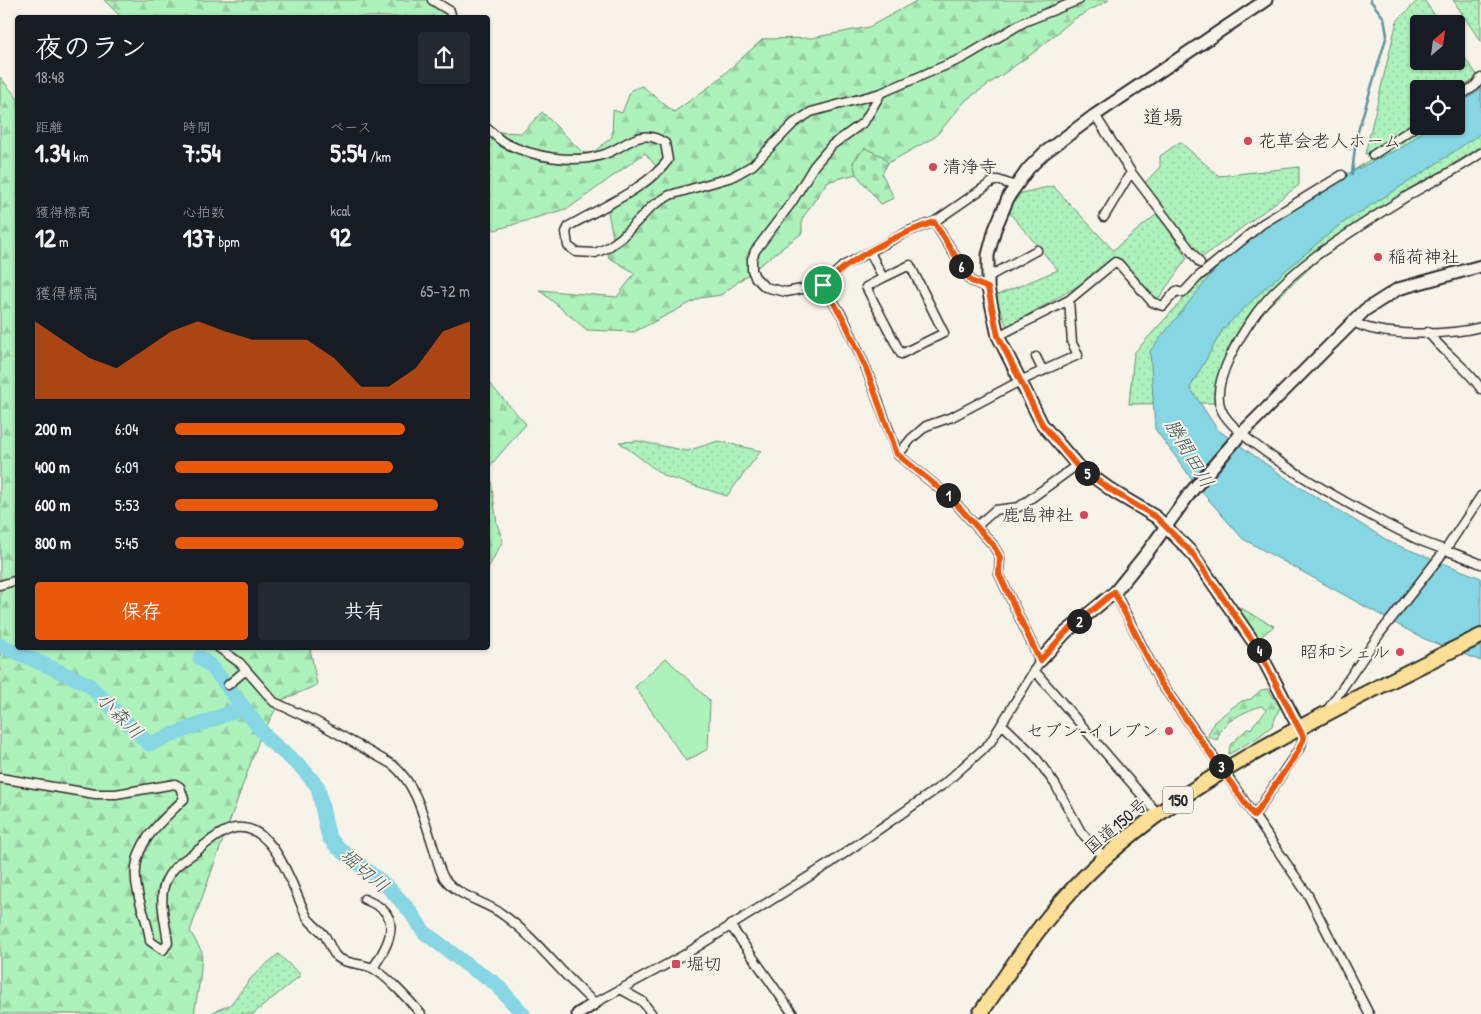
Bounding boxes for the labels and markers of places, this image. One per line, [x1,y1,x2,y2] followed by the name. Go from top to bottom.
[1258,128,1401,153] place label: 花草会老人ホーム
[1242,135,1254,147] marker: 花草会老人ホーム
[943,154,997,179] place label: 清浄寺
[927,161,939,173] marker: 清浄寺
[1388,244,1460,269] place label: 稲荷神社
[1372,251,1384,263] marker: 稲荷神社
[948,254,974,278] pin: 6
[802,264,844,306] pin
[1074,460,1100,486] pin: 5
[936,482,960,508] pin: 1
[1002,502,1074,527] place label: 鹿島神社
[1078,509,1090,521] marker: 鹿島神社
[1066,608,1092,634] pin: 2
[1246,638,1272,662] pin: 4
[1300,639,1390,664] place label: 昭和シェル
[1394,646,1406,658] marker: 昭和シェル
[1026,718,1159,743] place label: セブン-イレブン
[1163,725,1175,737] marker: セブン-イレブン
[1208,754,1234,778] pin: 3
[686,951,722,976] place label: 堀切
[670,958,682,970] marker: 堀切

